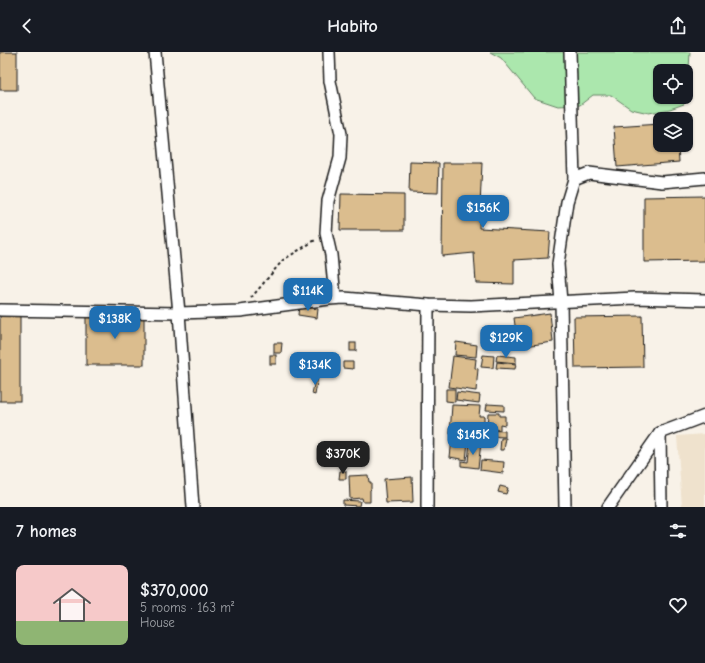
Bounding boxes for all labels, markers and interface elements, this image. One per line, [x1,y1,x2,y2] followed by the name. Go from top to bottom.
[16,15,38,37] icon: back
[667,15,689,37] icon: share
[327,16,378,37] text: Habito
[653,64,693,152] map controls
[653,64,693,104] button: locate
[653,112,693,152] button: layers
[455,195,511,229] pin: $156K
[466,200,500,215] text: $156K
[280,278,336,312] pin: $114K
[292,283,324,298] text: $114K
[87,306,143,340] pin: $138K
[98,311,132,326] text: $138K
[478,325,534,359] pin: $129K
[489,330,523,345] text: $129K
[287,352,343,386] pin: $134K
[299,357,331,372] text: $134K
[445,422,501,456] pin: $145K
[456,427,490,442] text: $145K
[315,441,371,475] pin: $370K
[326,446,360,461] text: $370K
[667,520,689,542] icon: filters
[16,522,77,541] text: 7 homes
[48,581,96,629] icon: home
[140,581,208,600] text: $370,000
[667,594,689,616] icon: heart
[140,600,234,615] text: 5 rooms · 163 m²
[140,615,175,630] text: House

